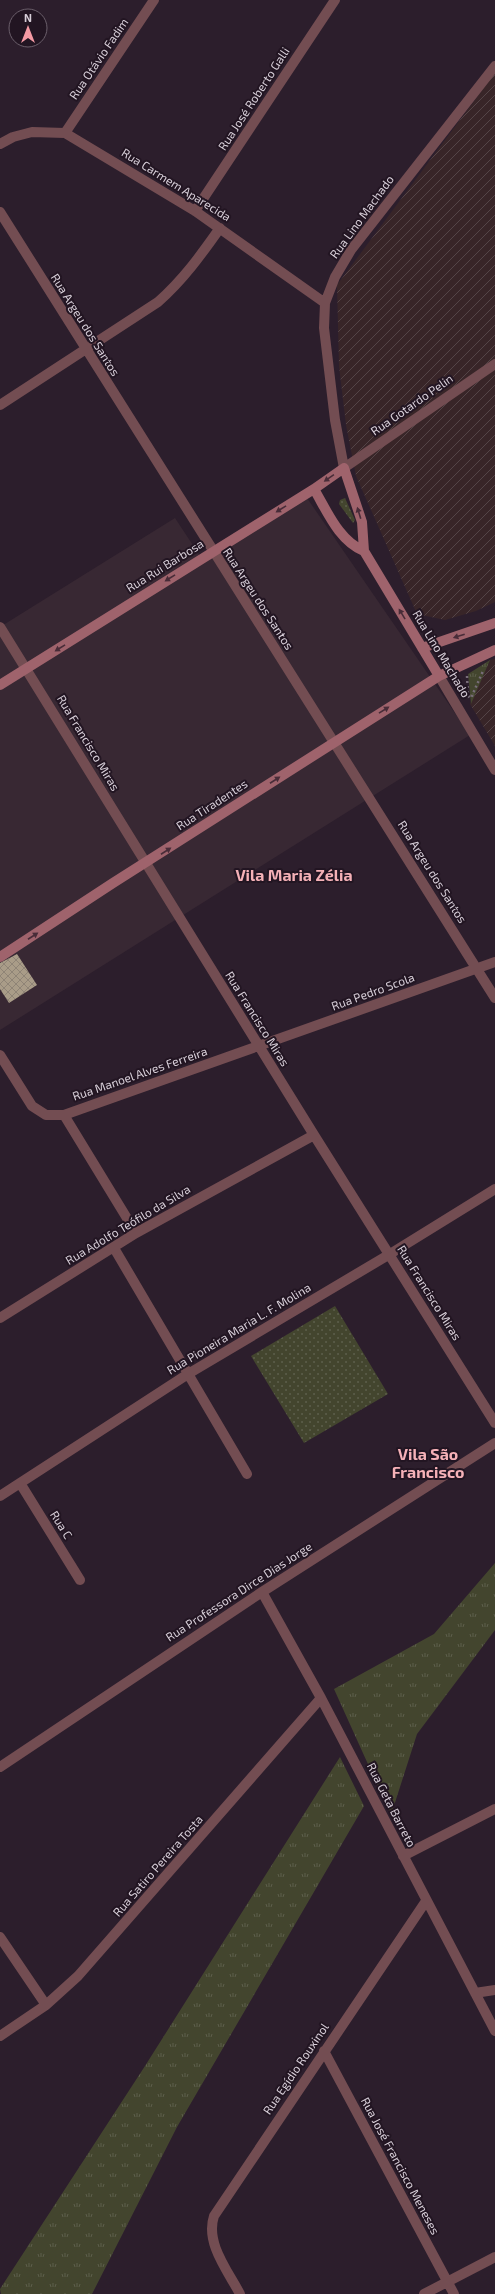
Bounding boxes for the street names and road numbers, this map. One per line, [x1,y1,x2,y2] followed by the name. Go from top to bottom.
[66,15,130,102] street label: Rua Otávio Fadim
[215,44,292,153] street label: Rua José Roberto Galli
[119,145,234,223] street label: Rua Carmem Aparecida
[326,172,396,261] street label: Rua Lino Machado
[49,271,123,378] street label: Rua Argeu dos Santos
[368,371,455,438] street label: Rua Gotardo Pelin
[123,536,206,595] street label: Rua Rui Barbosa
[221,545,297,652] street label: Rua Argeu dos Santos
[410,607,474,700] street label: Rua Lino Machado
[55,692,123,793] street label: Rua Francisco Miras
[173,776,250,832] street label: Rua Tiradentes
[396,818,470,925] street label: Rua Argeu dos Santos
[223,968,293,1069] street label: Rua Francisco Miras
[329,970,416,1013] street label: Rua Pedro Scola
[70,1043,209,1103] street label: Rua Manoel Alves Ferreira
[63,1181,192,1267] street label: Rua Adolfo Teófilo da Silva
[395,1242,465,1343] street label: Rua Francisco Miras
[164,1280,313,1377] street label: Rua Pioneira Maria L. F. Molina
[48,1508,76,1541] street label: Rua C
[163,1539,314,1644] street label: Rua Professora Dirce Dias Jorge
[365,1760,419,1849] street label: Rua Geta Barreto
[109,1812,205,1919] street label: Rua Satiro Pereira Tosta
[259,2020,331,2117] street label: Rua Egídio Rouxinol
[359,2095,443,2236] street label: Rua José Francisco Meneses

